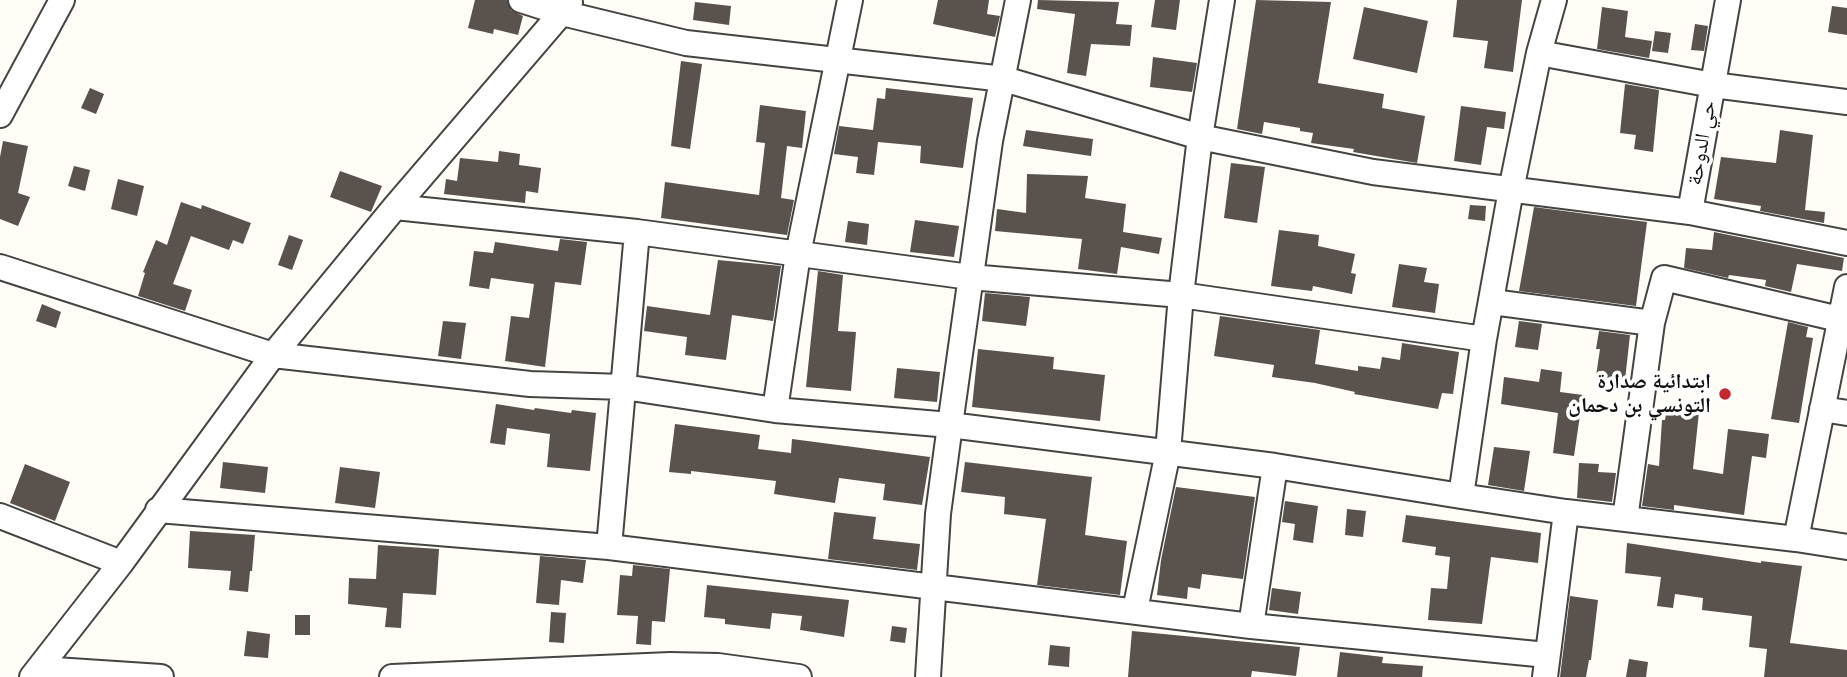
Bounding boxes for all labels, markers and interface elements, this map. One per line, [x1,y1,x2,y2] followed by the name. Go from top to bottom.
[1682,99,1722,187] street label: حي الدوحة
[1568,369,1711,419] place label: ابتدائية صدارة التونسي بن دحمان
[1717,386,1733,402] marker: ابتدائية صدارة التونسي بن دحمان

